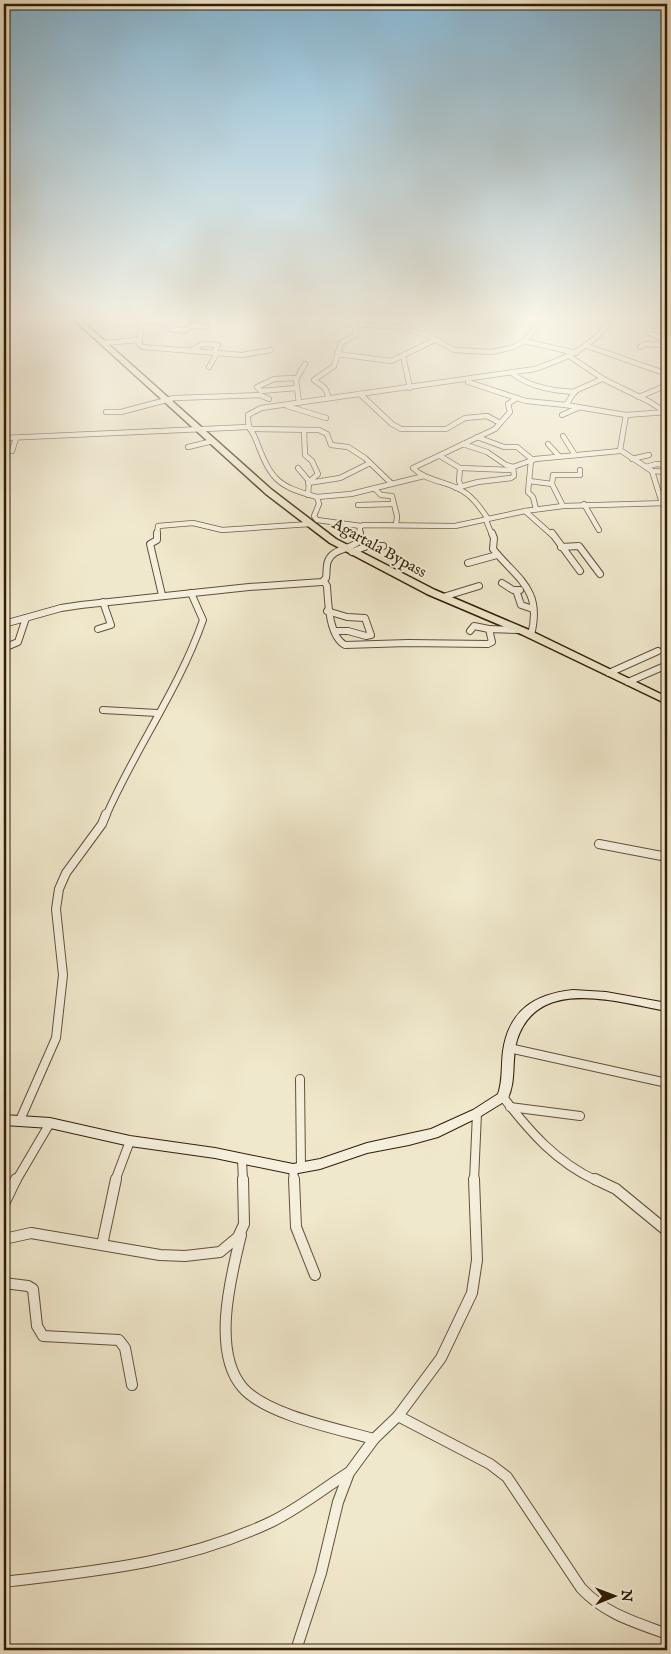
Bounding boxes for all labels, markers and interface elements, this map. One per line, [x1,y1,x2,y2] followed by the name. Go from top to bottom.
[327,514,430,583] street label: Agartala Bypass
[588,1572,638,1622] north arrow
[617,1589,635,1602] text: N

